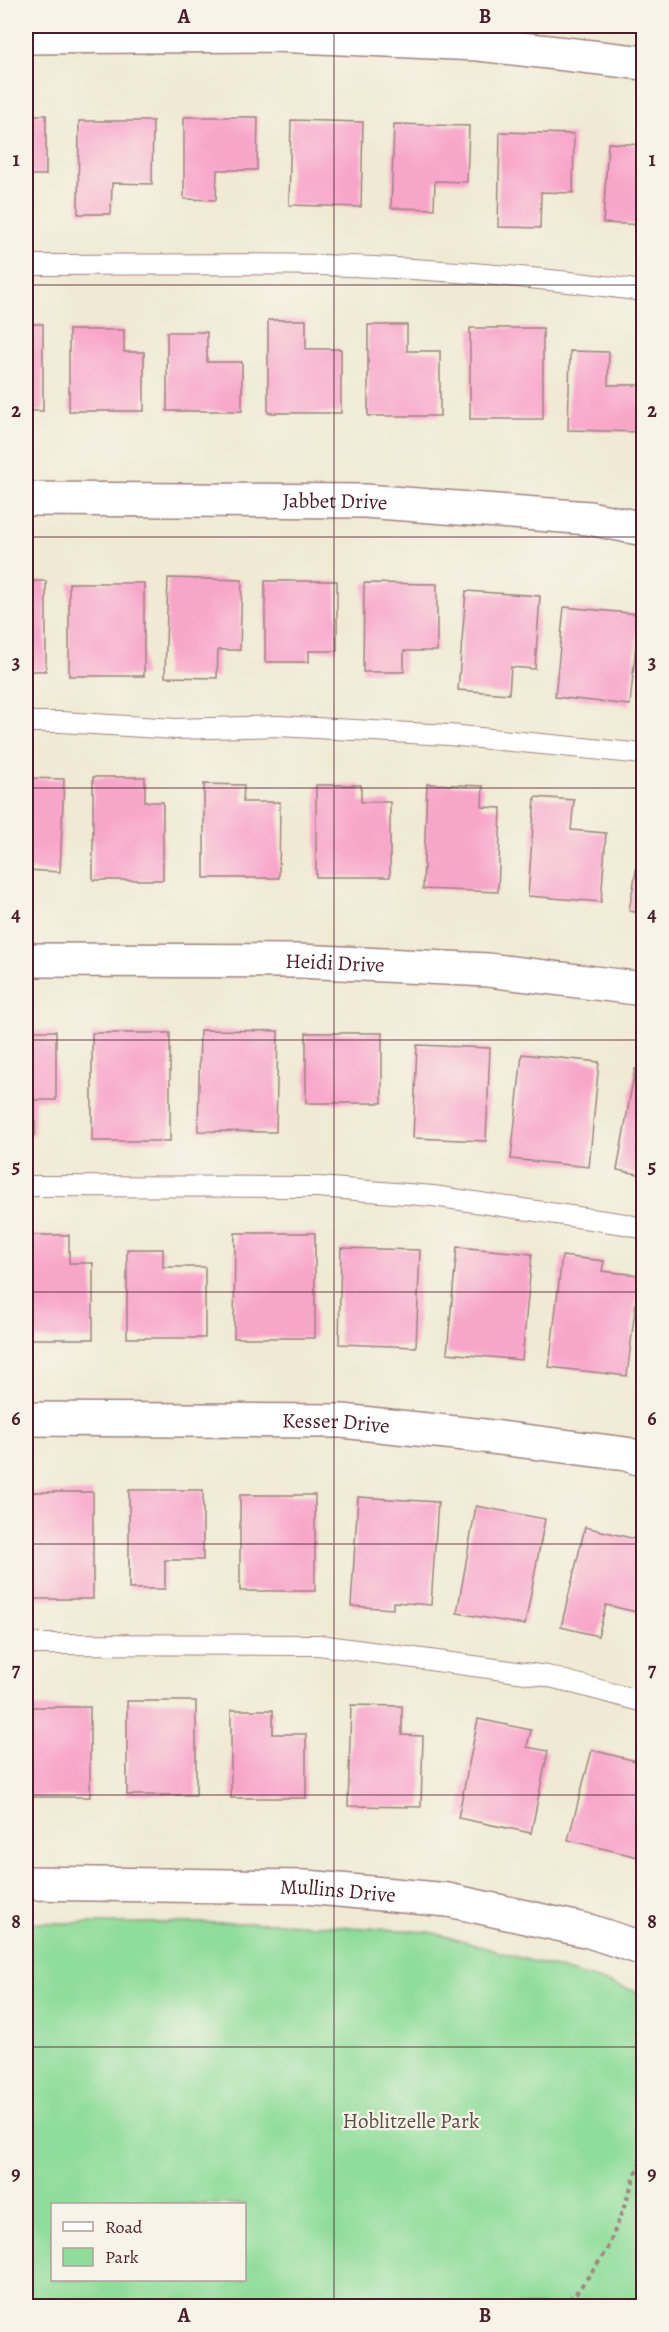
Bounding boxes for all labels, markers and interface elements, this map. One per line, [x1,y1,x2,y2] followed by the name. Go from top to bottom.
[177,3,191,30] text: A
[479,3,491,30] text: B
[12,146,20,173] text: 1
[648,146,656,173] text: 1
[11,397,21,424] text: 2
[647,397,657,424] text: 2
[282,487,389,517] street label: Jabbet Drive
[12,649,20,676] text: 3
[648,649,656,676] text: 3
[11,901,21,928] text: 4
[647,901,657,928] text: 4
[285,947,385,979] street label: Heidi Drive
[12,1153,20,1180] text: 5
[648,1153,656,1180] text: 5
[11,1405,21,1432] text: 6
[647,1405,657,1432] text: 6
[282,1407,391,1440] street label: Kesser Drive
[12,1656,21,1683] text: 7
[648,1656,657,1683] text: 7
[280,1873,397,1909] street label: Mullins Drive
[11,1908,21,1935] text: 8
[647,1908,657,1935] text: 8
[343,2107,480,2135] park label: Hoblitzelle Park
[11,2160,21,2187] text: 9
[647,2160,657,2187] text: 9
[51,2203,246,2281] legend
[105,2215,143,2239] text: Road
[105,2245,139,2269] text: Park
[177,2302,191,2329] text: A
[479,2302,491,2329] text: B

